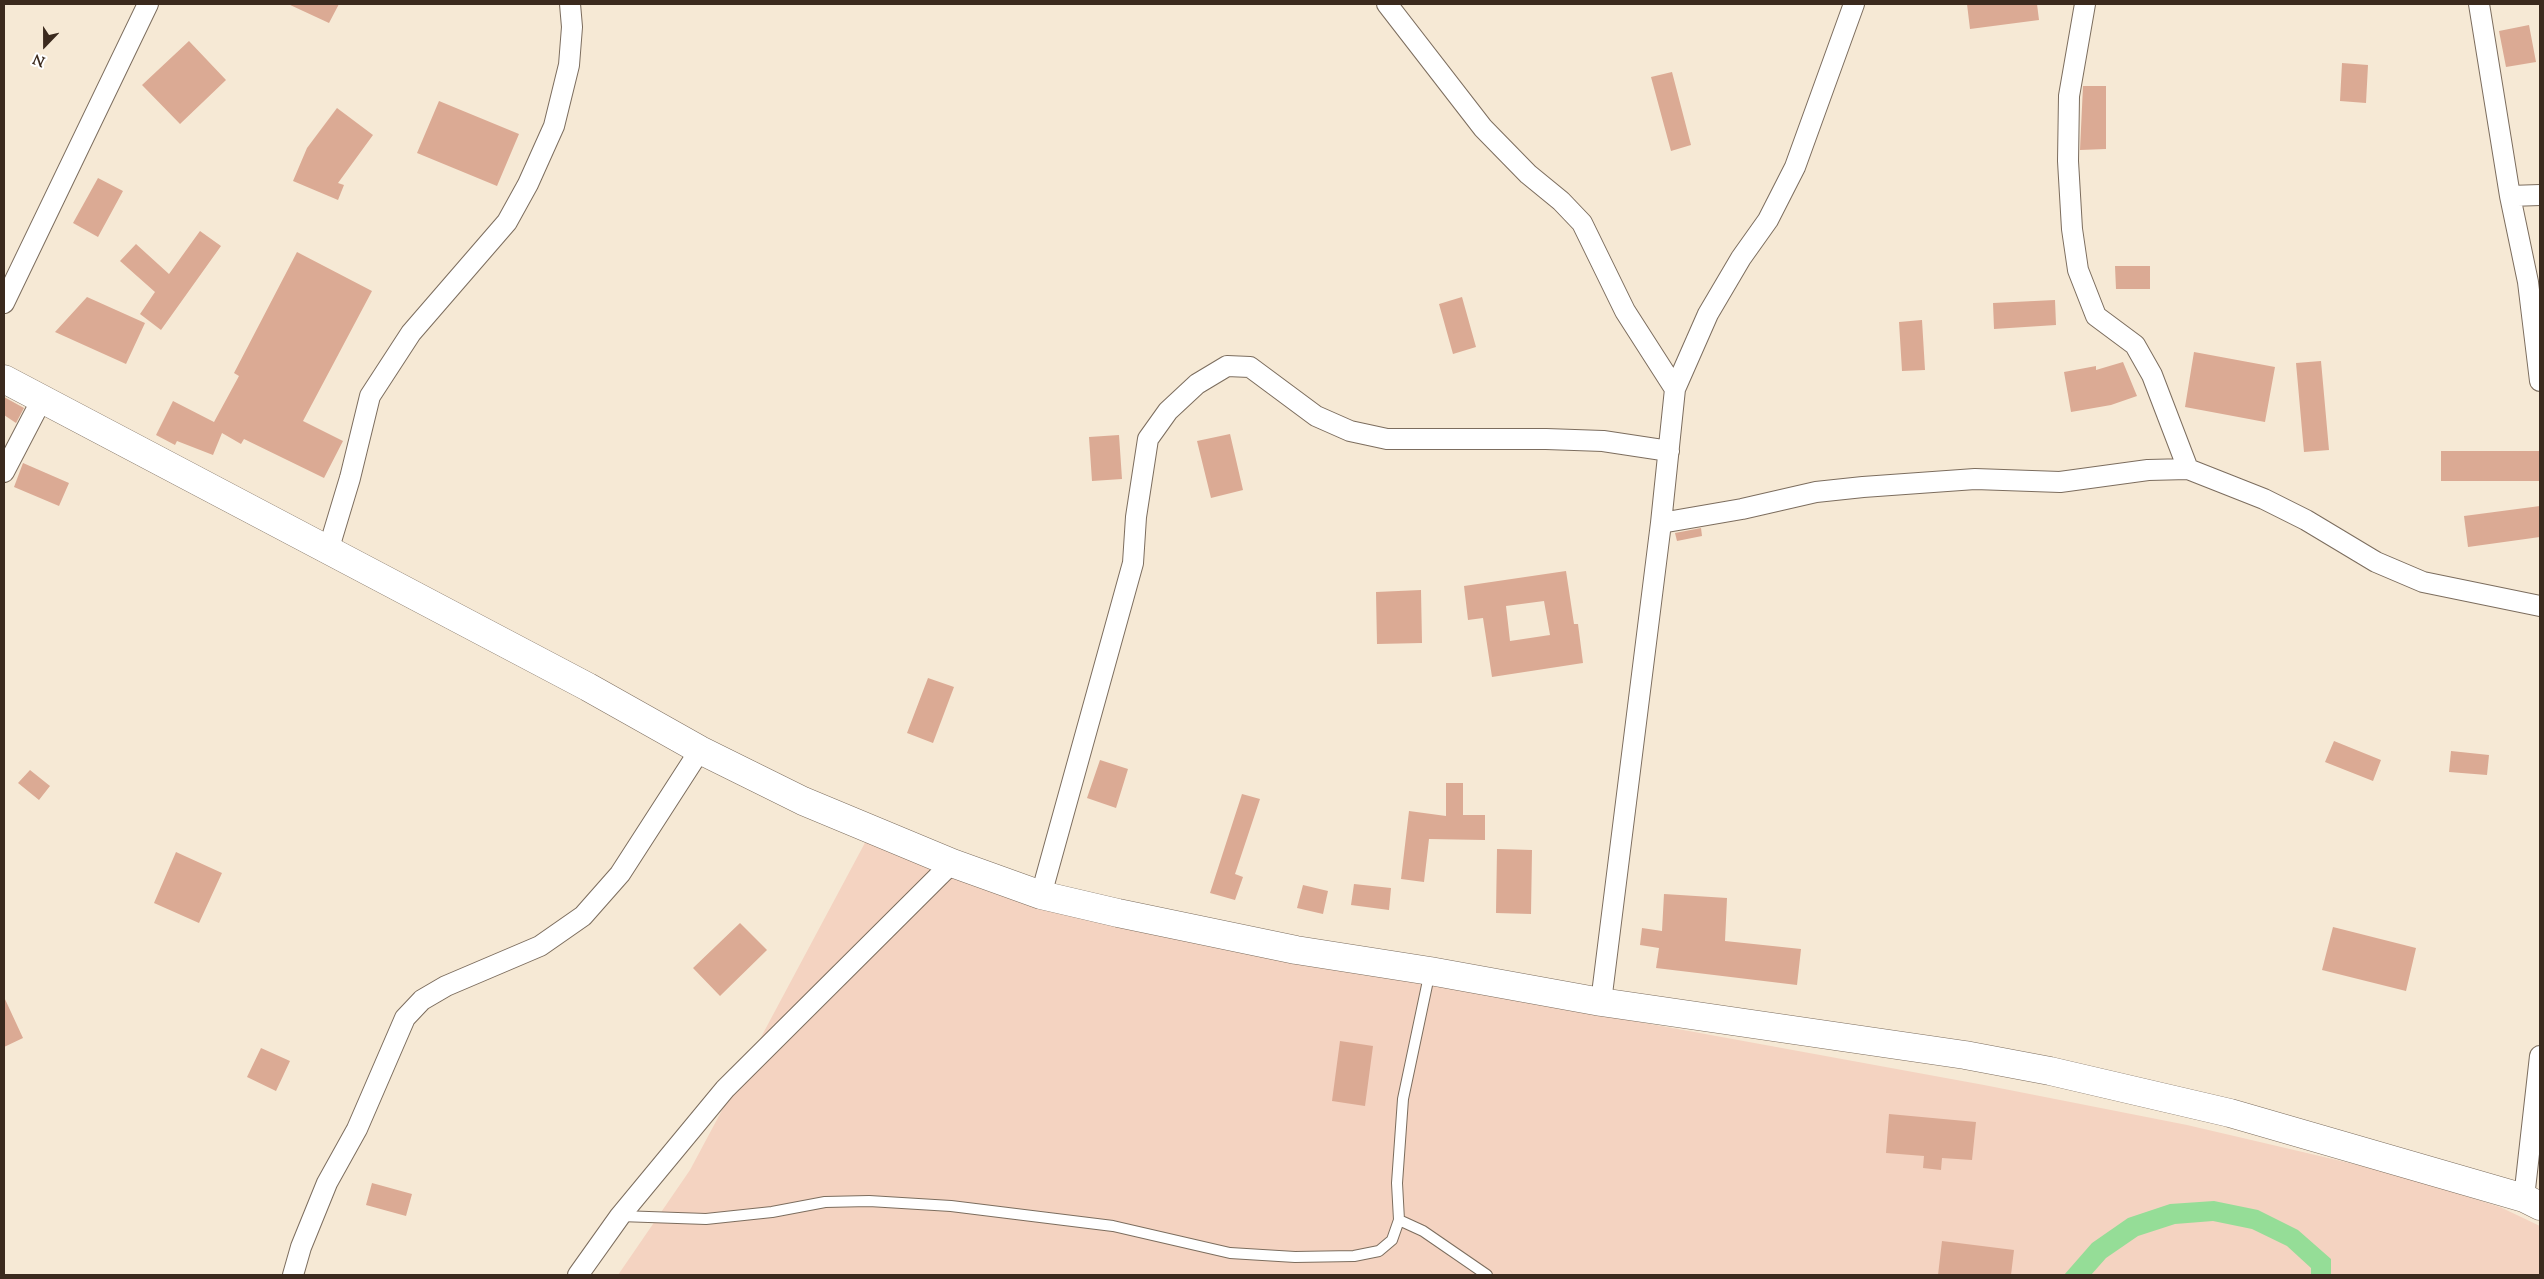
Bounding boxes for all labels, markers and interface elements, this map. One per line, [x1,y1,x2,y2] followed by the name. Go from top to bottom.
[20,20,70,70] north arrow
[30,48,48,70] text: N

